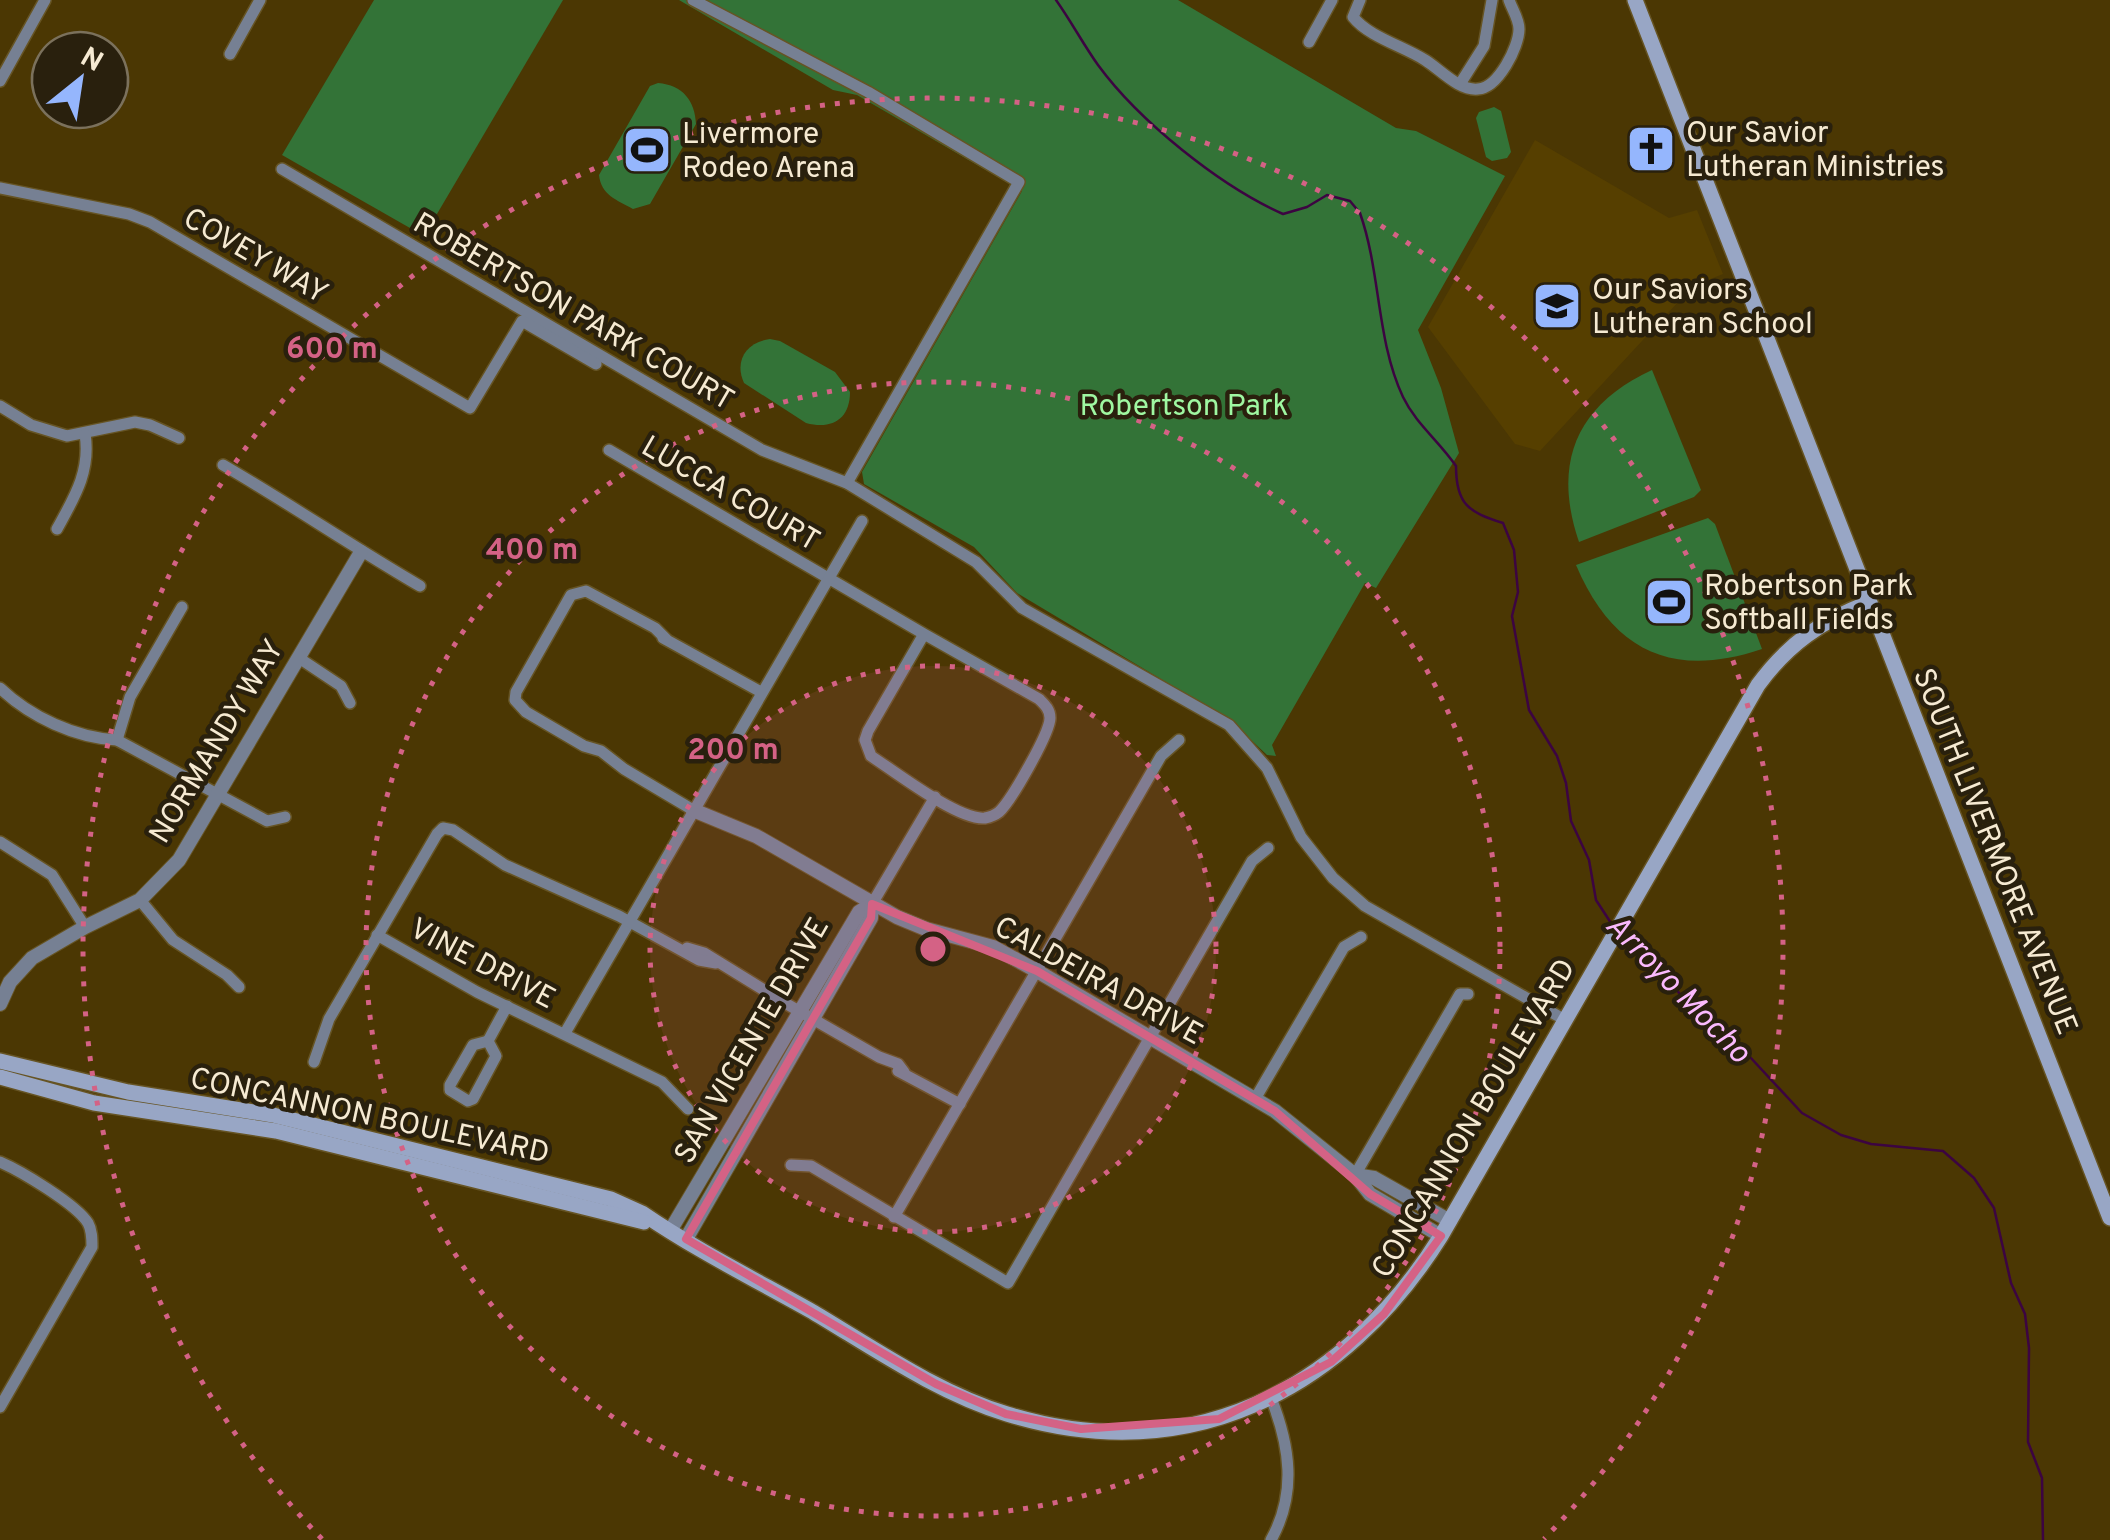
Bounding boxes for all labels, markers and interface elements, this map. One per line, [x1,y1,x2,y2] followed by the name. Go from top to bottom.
[30,30,130,130] north arrow
[73,40,109,82] text: N
[1686,116,1945,187] place label: Our Savior Lutheran Ministries
[682,117,855,188] place label: Livermore Rodeo Arena
[1625,123,1677,175] church icon: Our Savior Lutheran Ministries
[621,124,673,176] sports icon: Livermore Rodeo Arena
[176,201,334,313] street label: COVEY WAY
[406,206,740,420] street label: ROBERTSON PARK COURT
[1592,273,1813,344] place label: Our Saviors Lutheran School
[1531,280,1583,332] school or university icon: Our Saviors Lutheran School
[286,332,378,369] text: 600 m
[1079,389,1289,426] park label: Robertson Park
[634,429,825,561] street label: LUCCA COURT
[486,533,578,570] text: 400 m
[1704,569,1913,640] place label: Robertson Park Softball Fields
[1643,576,1695,628] sports icon: Robertson Park Softball Fields
[143,634,294,851] street label: NORMANDY WAY
[1903,663,2084,1040] street label: SOUTH LIVERMORE AVENUE
[687,733,779,770] text: 200 m
[1596,907,1759,1074] water label: Arroyo Mocho
[987,910,1209,1055] street label: CALDEIRA DRIVE
[403,911,561,1019] street label: VINE DRIVE
[668,912,839,1171] street label: SAN VICENTE DRIVE
[915,931,951,967] centre of rings
[1365,953,1585,1286] street label: CONCANNON BOULEVARD
[187,1061,552,1174] street label: CONCANNON BOULEVARD

